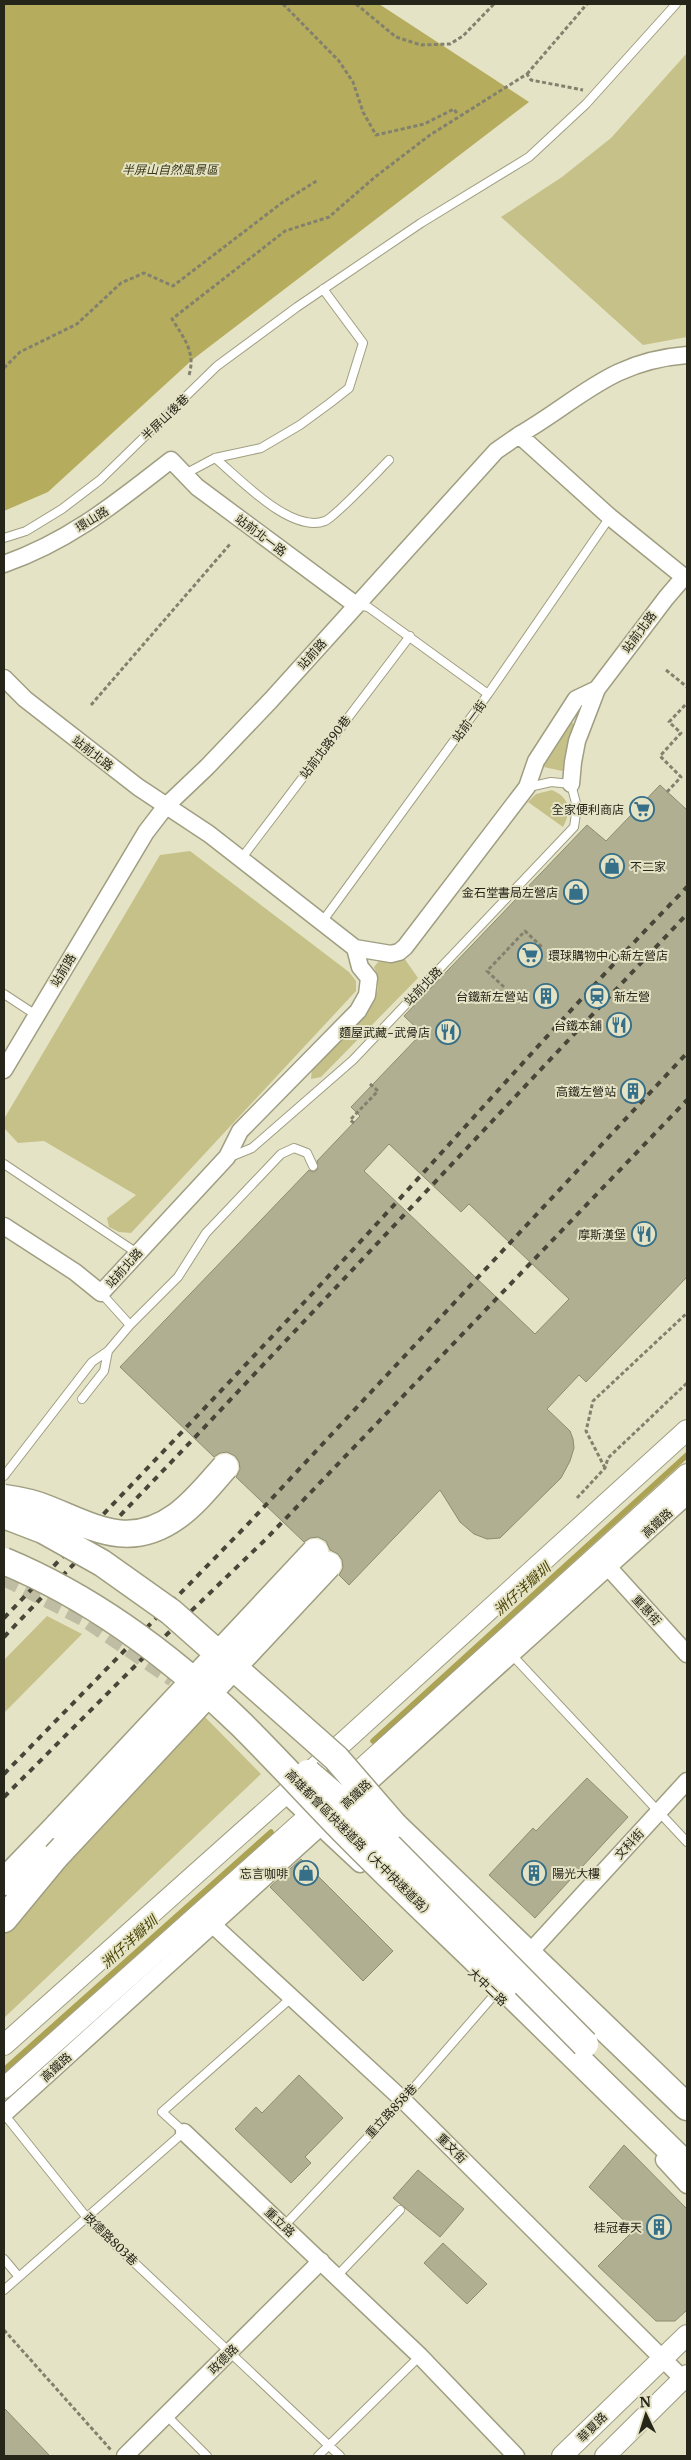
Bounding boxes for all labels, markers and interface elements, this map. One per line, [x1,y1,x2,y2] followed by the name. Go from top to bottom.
[122,162,220,177] park label: 半屏山自然風景區
[138,391,192,443] street label: 半屏山後巷
[73,503,111,535] street label: 環山路
[233,511,289,559] street label: 站前北一路
[619,608,659,656] street label: 站前北路
[294,636,330,672] street label: 站前路
[449,697,489,745] street label: 站前一街
[296,713,354,781] street label: 站前北路90巷
[69,732,117,774] street label: 站前北路
[629,796,655,822] supermarket icon: 全家便利商店
[552,802,624,817] place label: 全家便利商店
[599,853,625,879] shop icon: 不二家
[630,859,666,874] place label: 不二家
[563,879,589,905] shop icon: 金石堂書局左營店
[462,885,558,900] place label: 金石堂書局左營店
[517,942,543,968] supermarket icon: 環球購物中心新左營店
[548,948,668,963] place label: 環球購物中心新左營店
[47,951,79,989] street label: 站前路
[401,964,445,1008] street label: 站前北路
[533,983,559,1009] building icon: 台鐵新左營站
[584,983,610,1009] station icon: 新左營
[456,989,528,1004] place label: 台鐵新左營站
[614,989,650,1004] place label: 新左營
[606,1012,632,1038] restaurant icon: 台鐵本舖
[554,1018,602,1033] place label: 台鐵本舖
[435,1019,461,1045] restaurant icon: 麵屋武藏-武骨店
[339,1025,430,1040] place label: 麵屋武藏-武骨店
[620,1078,646,1104] building icon: 高鐵左營站
[556,1084,616,1099] place label: 高鐵左營站
[631,1221,657,1247] restaurant icon: 摩斯漢堡
[578,1227,626,1242] place label: 摩斯漢堡
[102,1245,146,1291] street label: 站前北路
[639,1505,675,1541] street label: 高鐵路
[490,1558,556,1619] water label: 洲仔洋瓣圳
[629,1592,665,1628] street label: 重惠街
[283,1767,437,1921] street label: 高雄都會區快速道路（大中快速道路）
[338,1776,374,1812] street label: 高鐵路
[611,1826,647,1862] street label: 文科街
[293,1860,319,1886] shop icon: 忘言咖啡
[521,1860,547,1886] building icon: 陽光大樓
[240,1866,288,1881] place label: 忘言咖啡
[552,1866,600,1881] place label: 陽光大樓
[97,1911,163,1972] water label: 洲仔洋瓣圳
[466,1965,510,2009] street label: 大中二路
[38,2049,74,2085] street label: 高鐵路
[362,2081,420,2141] street label: 重立路858巷
[434,2130,470,2166] street label: 重文街
[262,2204,298,2240] street label: 重立路
[81,2210,141,2268] street label: 政德路803巷
[646,2214,672,2240] building icon: 桂冠春天
[594,2220,642,2235] place label: 桂冠春天
[205,2341,241,2377] street label: 政德路
[621,2390,671,2440] north arrow
[639,2393,651,2411] text: N
[574,2409,610,2445] street label: 華夏路

